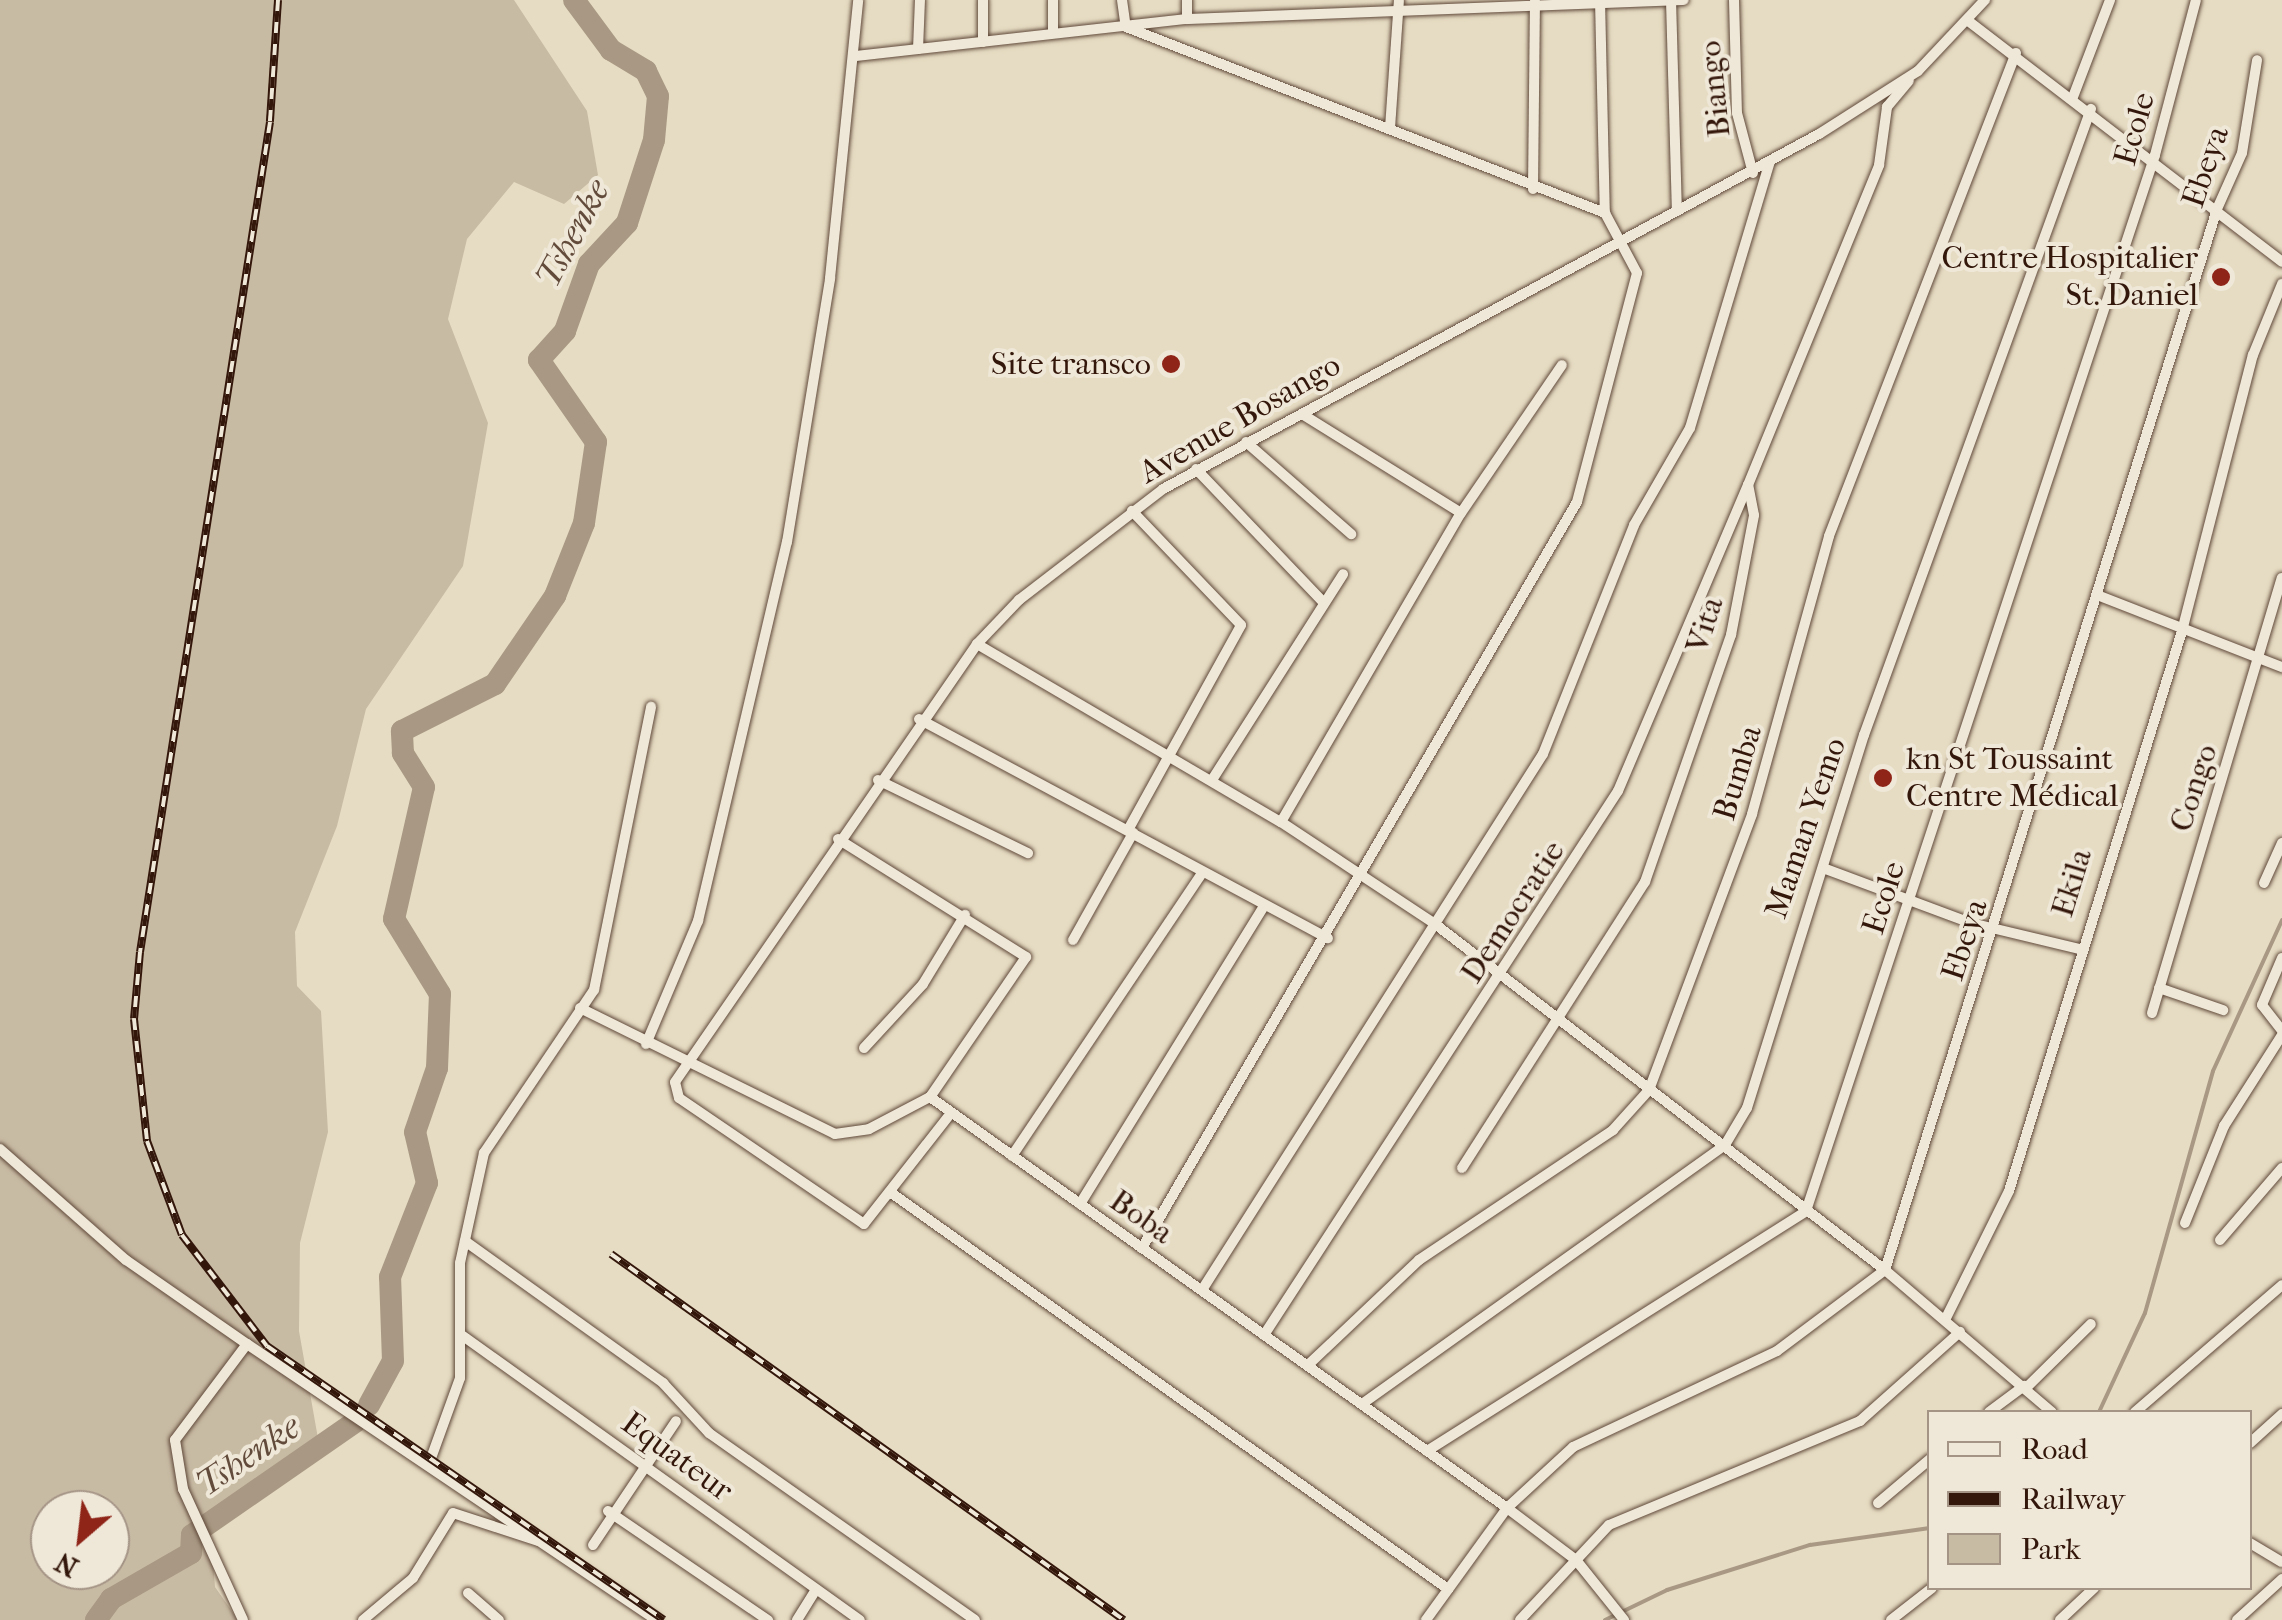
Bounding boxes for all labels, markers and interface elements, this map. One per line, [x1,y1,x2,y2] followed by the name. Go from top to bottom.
[1691,39,1739,139] street label: Biango
[2106,88,2164,170] street label: Ecole
[2174,121,2238,213] street label: Ebeya
[527,173,619,295] water label: Tshenke
[1942,240,2198,315] place label: Centre Hospitalier St. Daniel
[2208,264,2234,290] marker: Centre Hospitalier St. Daniel
[991,345,1151,383] place label: Site transco
[1133,346,1347,492] street label: Avenue Bosango
[1160,353,1182,375] marker: Site transco
[1678,592,1732,658] street label: Vita
[1705,721,1771,825] street label: Bumba
[1757,733,1855,923] street label: Maman Yemo
[2162,740,2226,836] street label: Congo
[1906,741,2118,816] place label: kn St Toussaint Centre Médical
[1870,765,1896,791] marker: kn St Toussaint Centre Médical
[1453,834,1573,990] street label: Democratie
[2044,844,2100,922] street label: Ekila
[1854,857,1914,939] street label: Ecole
[1934,895,1996,985] street label: Ebeya
[1102,1182,1180,1252] street label: Boba
[614,1404,740,1510] street label: Equateur
[188,1406,308,1506] water label: Tshenke
[1927,1410,2252,1590] legend
[2021,1432,2088,1467] text: Road
[2021,1482,2125,1517] text: Railway
[30,1490,130,1590] north arrow
[2021,1532,2081,1567] text: Park
[49,1546,84,1585] text: N

